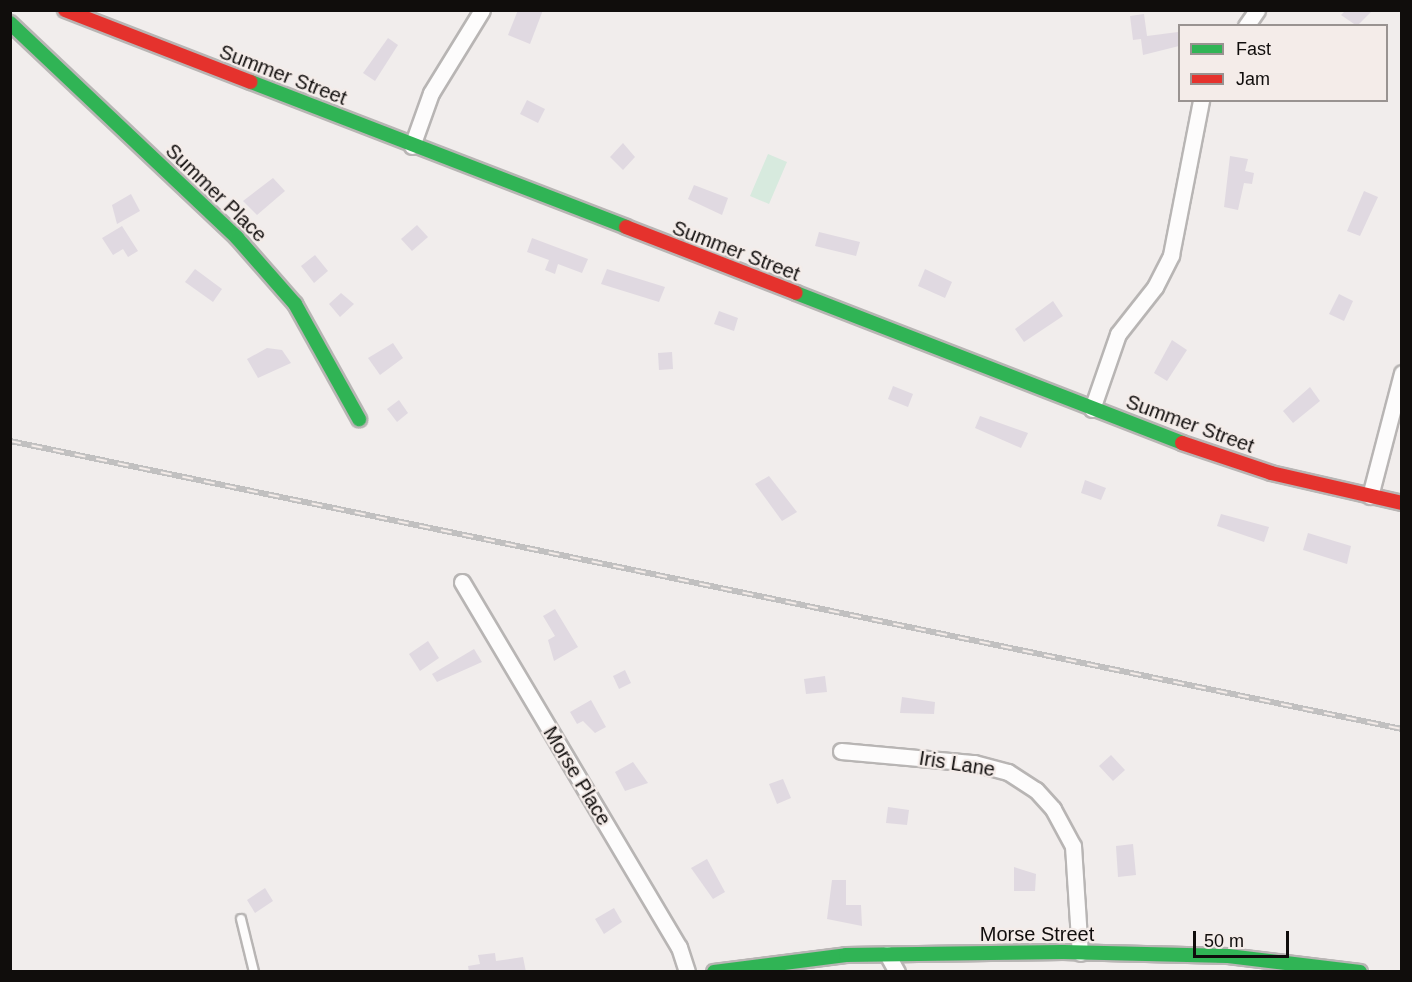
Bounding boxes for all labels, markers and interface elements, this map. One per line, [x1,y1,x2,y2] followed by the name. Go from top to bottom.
[1178,24,1388,102] legend
[1236,39,1271,59] text: Fast
[216,40,350,110] street label: Summer Street
[1236,69,1270,89] text: Jam
[160,139,272,247] street label: Summer Place
[669,216,803,286] street label: Summer Street
[1123,390,1257,458] street label: Summer Street
[538,722,616,830] street label: Morse Place
[917,746,997,782] street label: Iris Lane
[1196,919,1292,957] scale bar
[980,922,1094,946] street label: Morse Street
[1204,931,1244,951] text: 50 m

